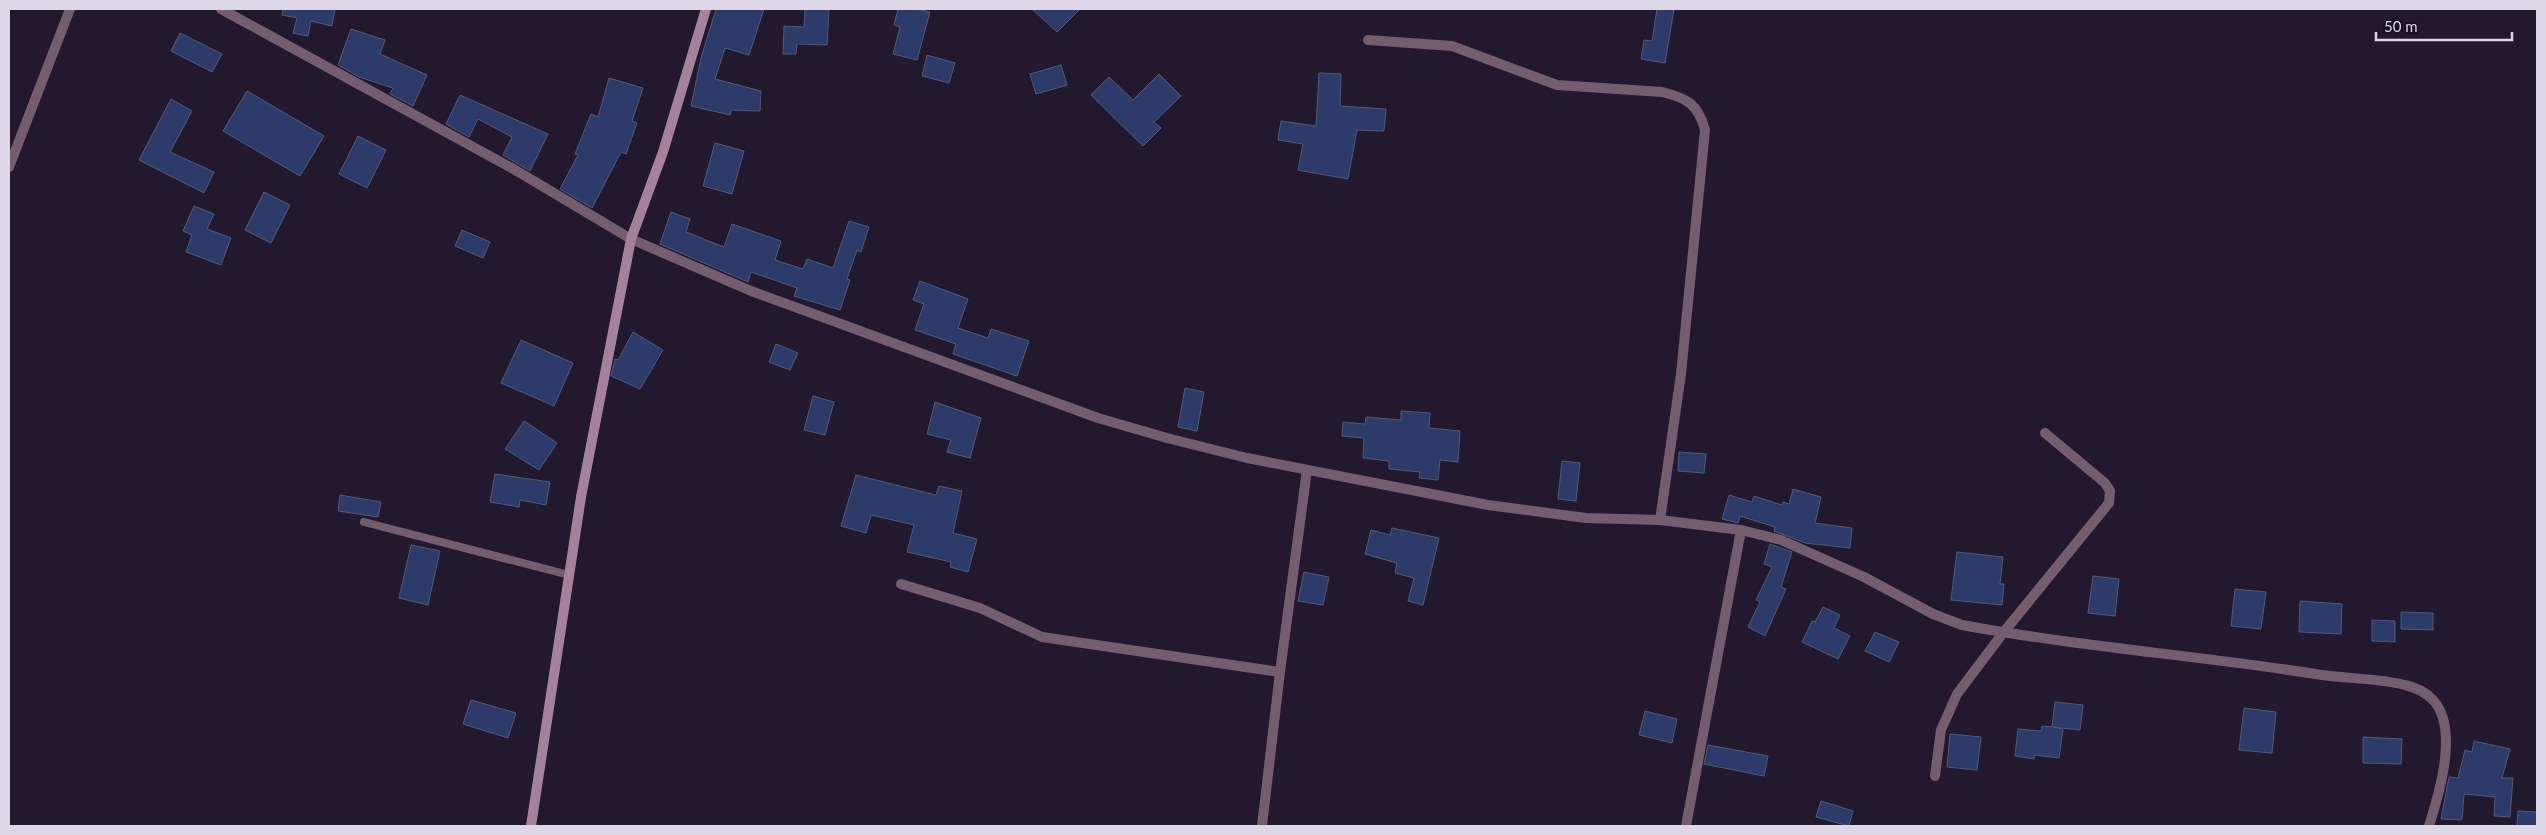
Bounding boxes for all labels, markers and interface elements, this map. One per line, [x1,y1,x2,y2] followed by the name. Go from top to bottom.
[2376,10,2512,42] scale bar
[2384,17,2418,35] text: 50 m

